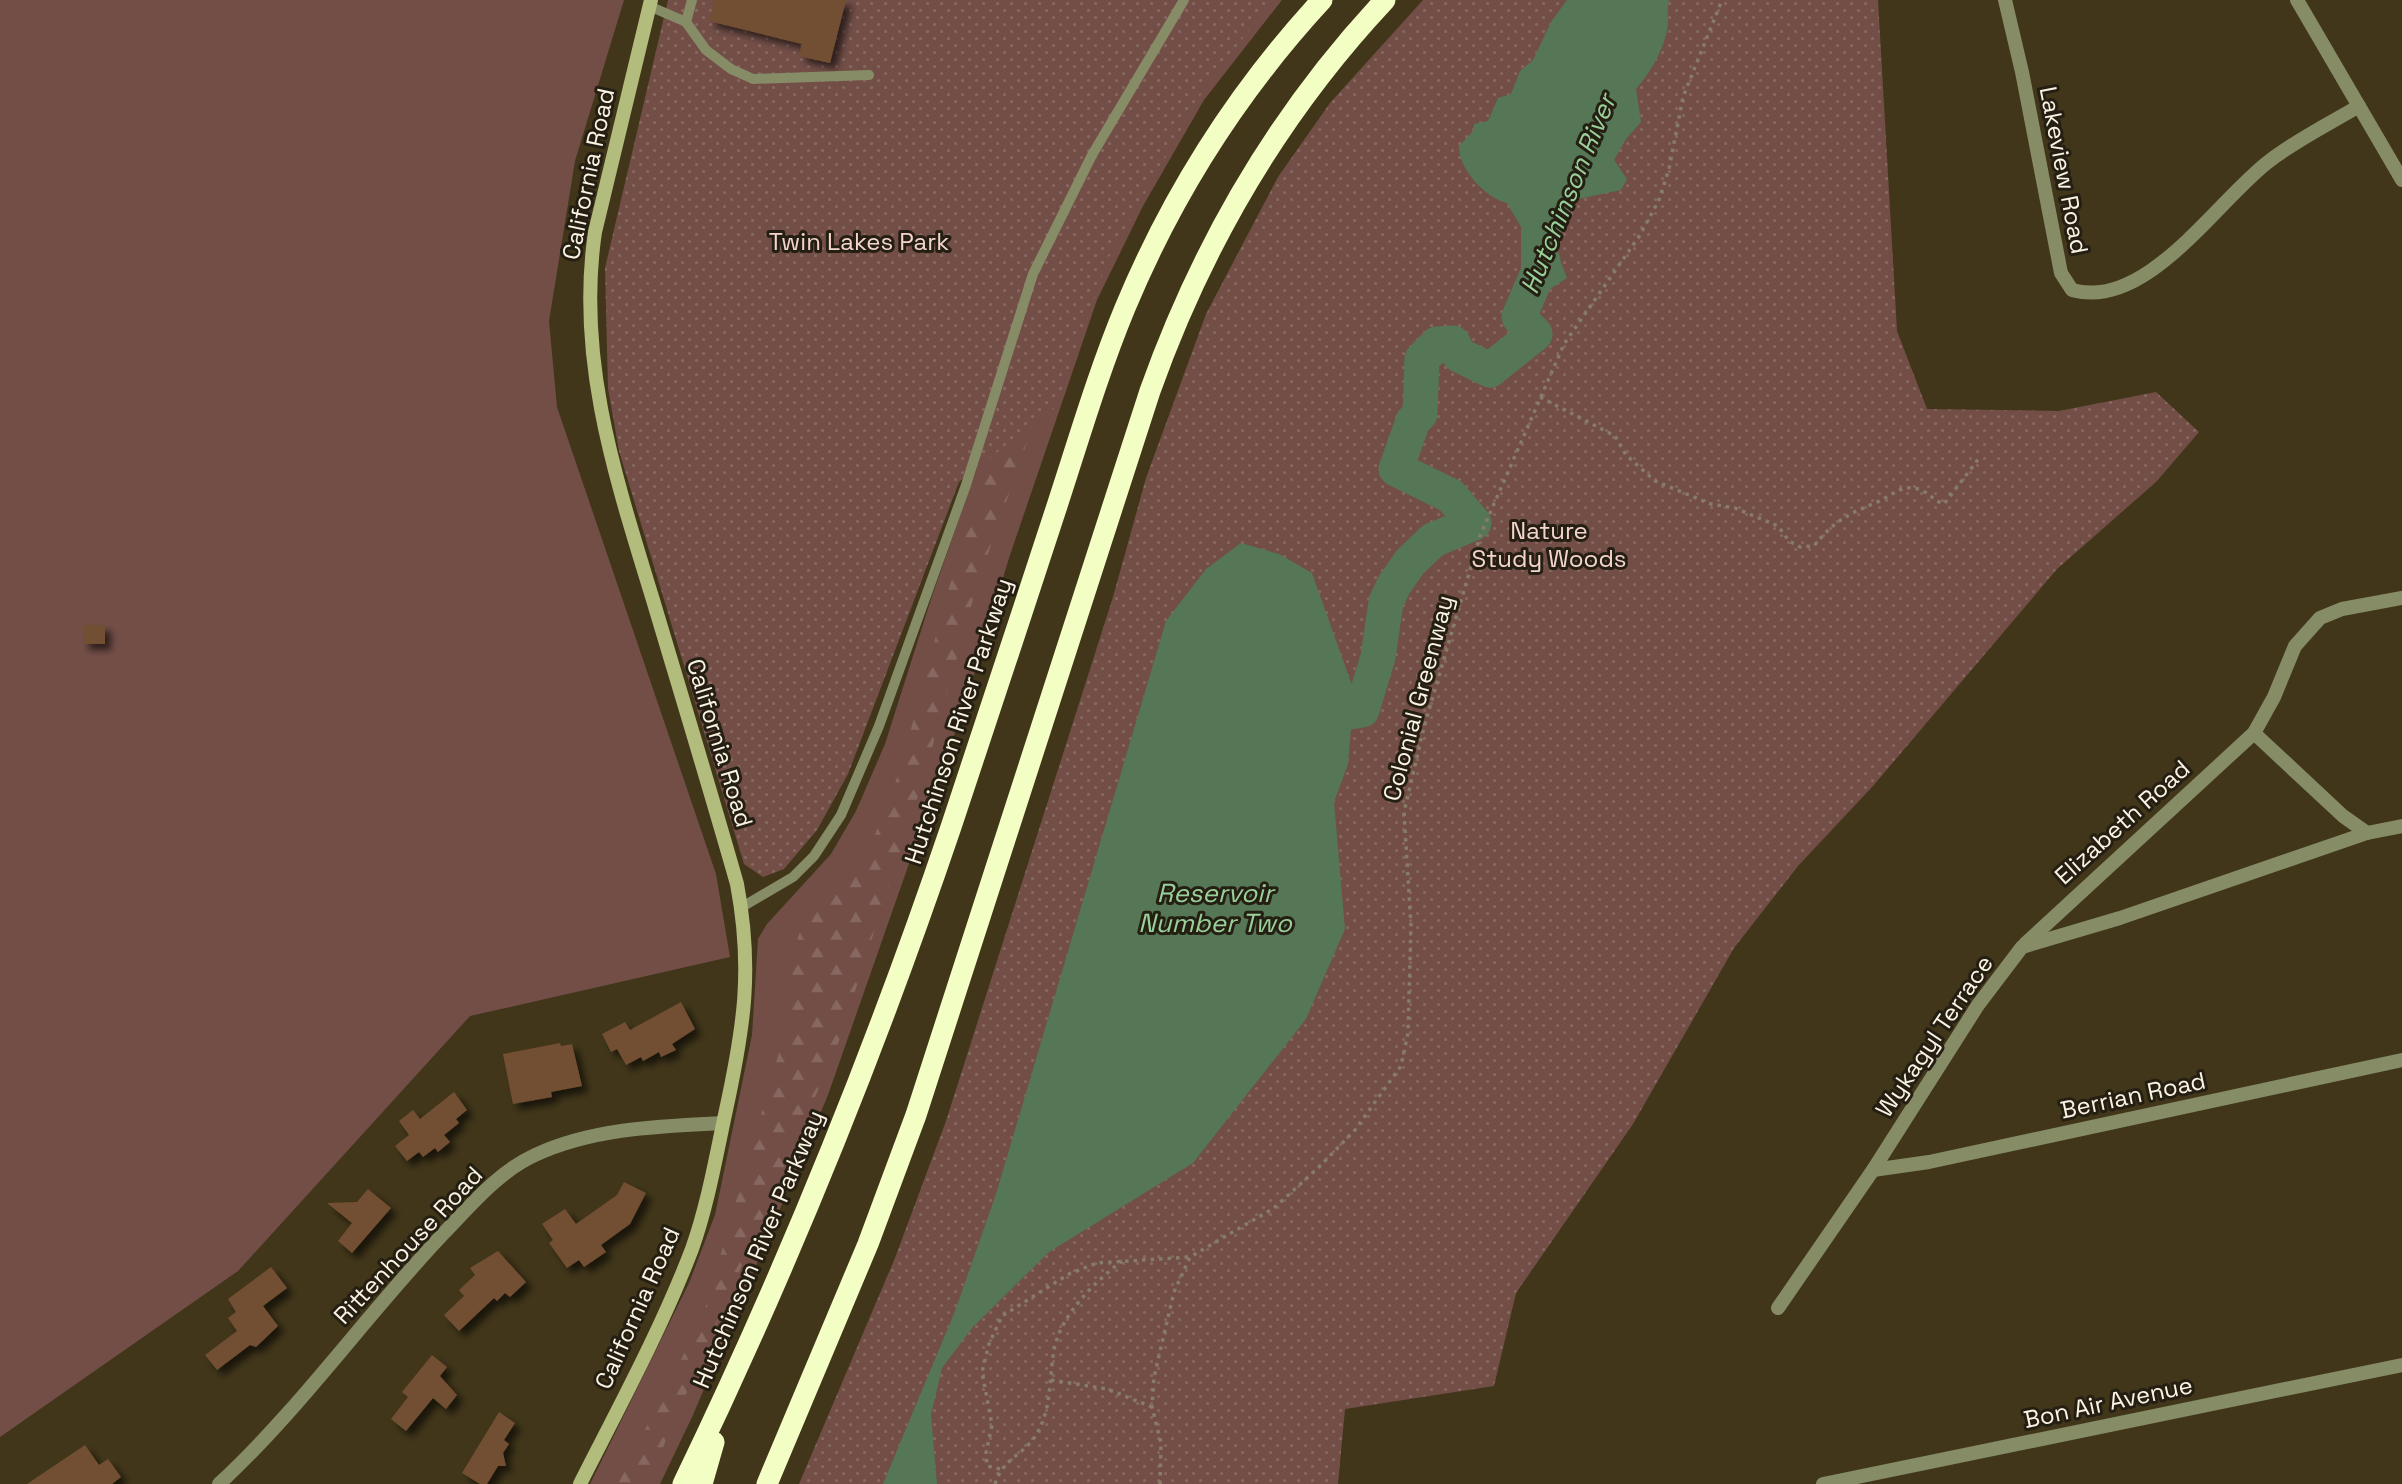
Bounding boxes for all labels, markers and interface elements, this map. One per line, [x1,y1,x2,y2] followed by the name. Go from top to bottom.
[2033,84,2095,256] street label: Lakeview Road
[555,86,621,262] street label: California Road
[1513,86,1625,299] water label: Hutchinson River
[769,226,949,257] park label: Twin Lakes Park
[1471,515,1627,574] park label: Nature Study Woods
[897,574,1019,868] street label: Hutchinson River Parkway
[1376,592,1460,804] street label: Colonial Greenway
[680,655,760,831] street label: California Road
[2048,753,2196,891] street label: Elizabeth Road
[1138,876,1293,940] water label: Reservoir Number Two
[1868,949,2000,1123] street label: Wykagyl Terrace
[2058,1064,2208,1126] street label: Berrian Road
[685,1105,831,1393] street label: Hutchinson River Parkway
[327,1160,489,1330] street label: Rittenhouse Road
[587,1222,687,1394] street label: California Road
[2021,1369,2195,1435] street label: Bon Air Avenue

